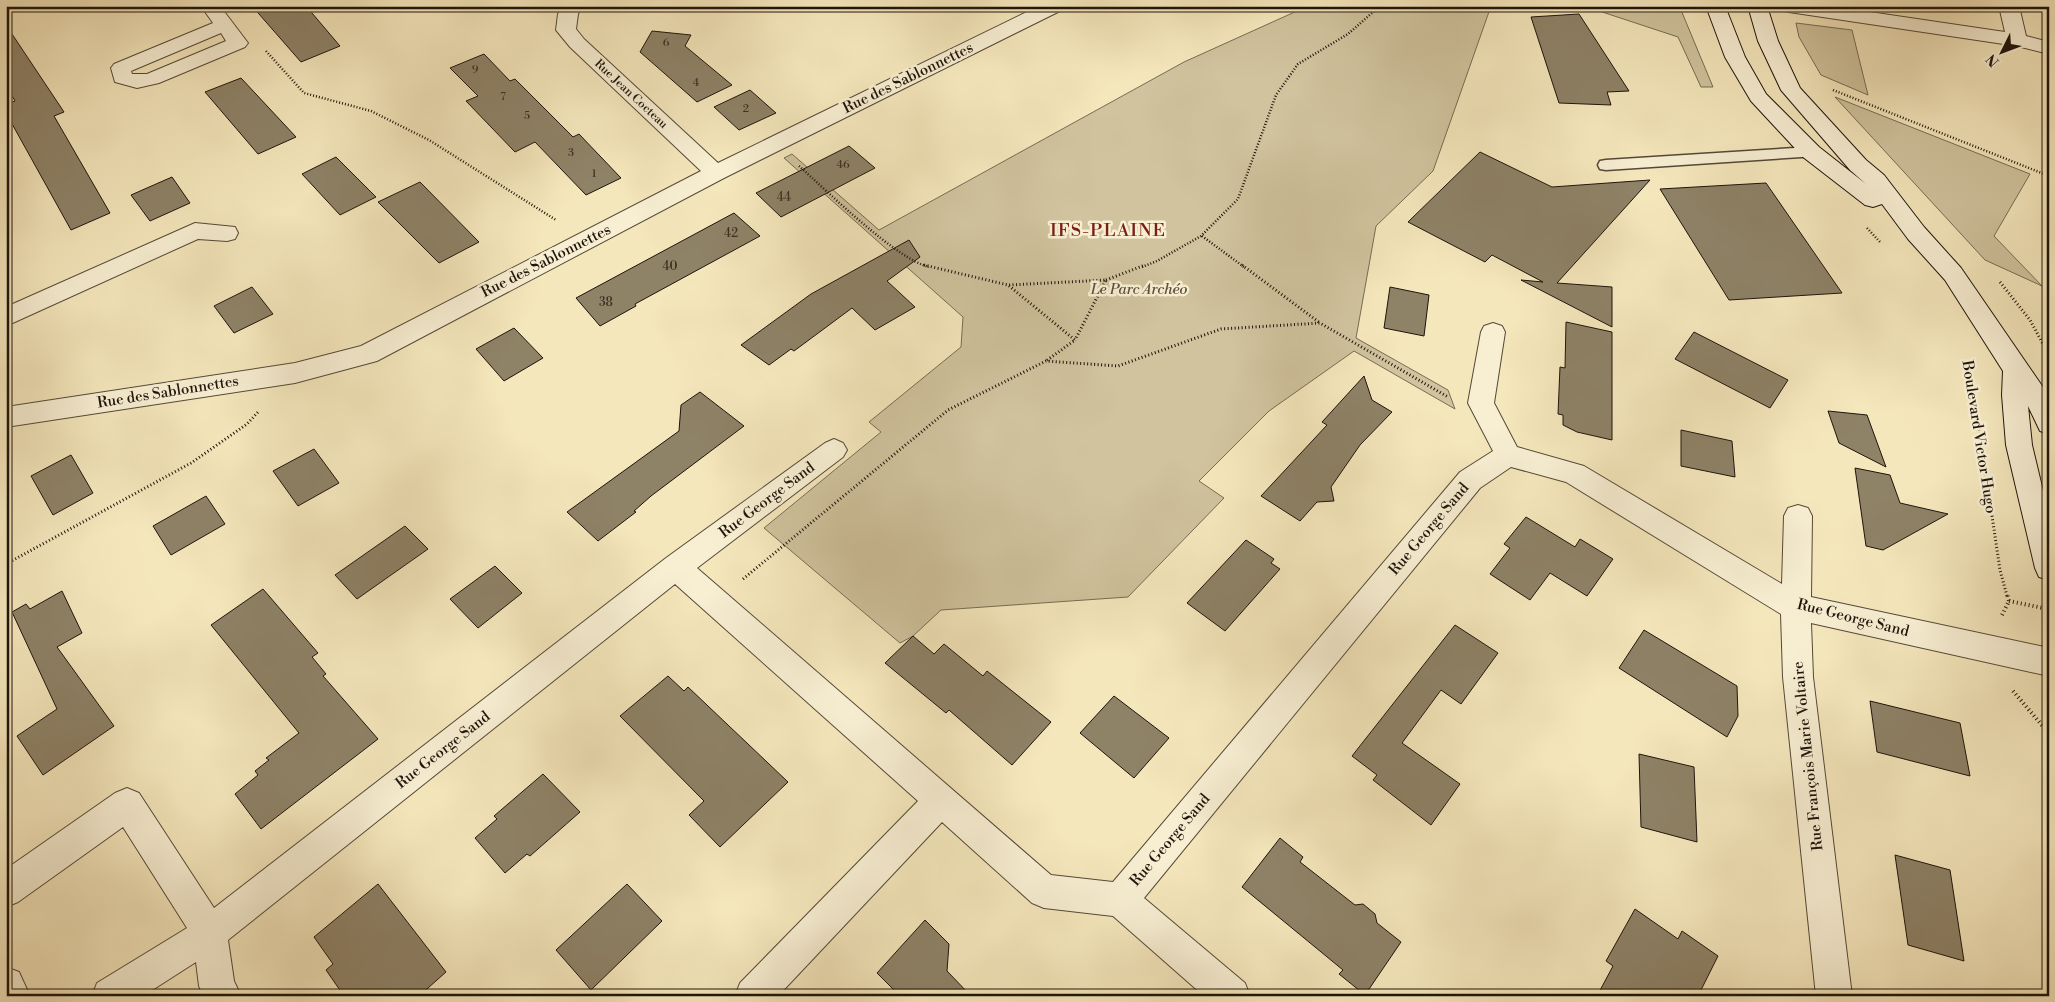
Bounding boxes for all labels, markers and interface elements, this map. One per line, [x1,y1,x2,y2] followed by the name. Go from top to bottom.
[1978,28,2028,78] north arrow
[663,36,670,50] house number: 6
[840,38,976,118] street label: Rue des Sablonnettes
[1983,50,2003,70] text: N
[591,56,671,132] street label: Rue Jean Cocteau
[472,63,479,77] house number: 9
[693,76,700,90] house number: 4
[500,90,506,104] house number: 7
[743,102,749,116] house number: 2
[524,109,530,123] house number: 5
[568,146,574,160] house number: 3
[836,158,850,172] house number: 46
[592,167,597,181] house number: 1
[777,190,791,205] house number: 44
[1050,219,1166,242] district label: IFS-PLAINE
[478,220,614,302] street label: Rue des Sablonnettes
[724,226,738,241] house number: 42
[662,259,678,274] house number: 40
[1090,280,1187,299] park label: Le Parc Archéo
[599,295,613,310] house number: 38
[1957,358,2000,515] street label: Boulevard Victor Hugo
[96,371,240,413] street label: Rue des Sablonnettes
[715,458,819,542] street label: Rue George Sand
[1385,479,1474,579] street label: Rue George Sand
[1795,595,1912,641] street label: Rue George Sand
[1789,660,1827,852] street label: Rue François Marie Voltaire
[392,707,495,793] street label: Rue George Sand
[1126,790,1215,890] street label: Rue George Sand

